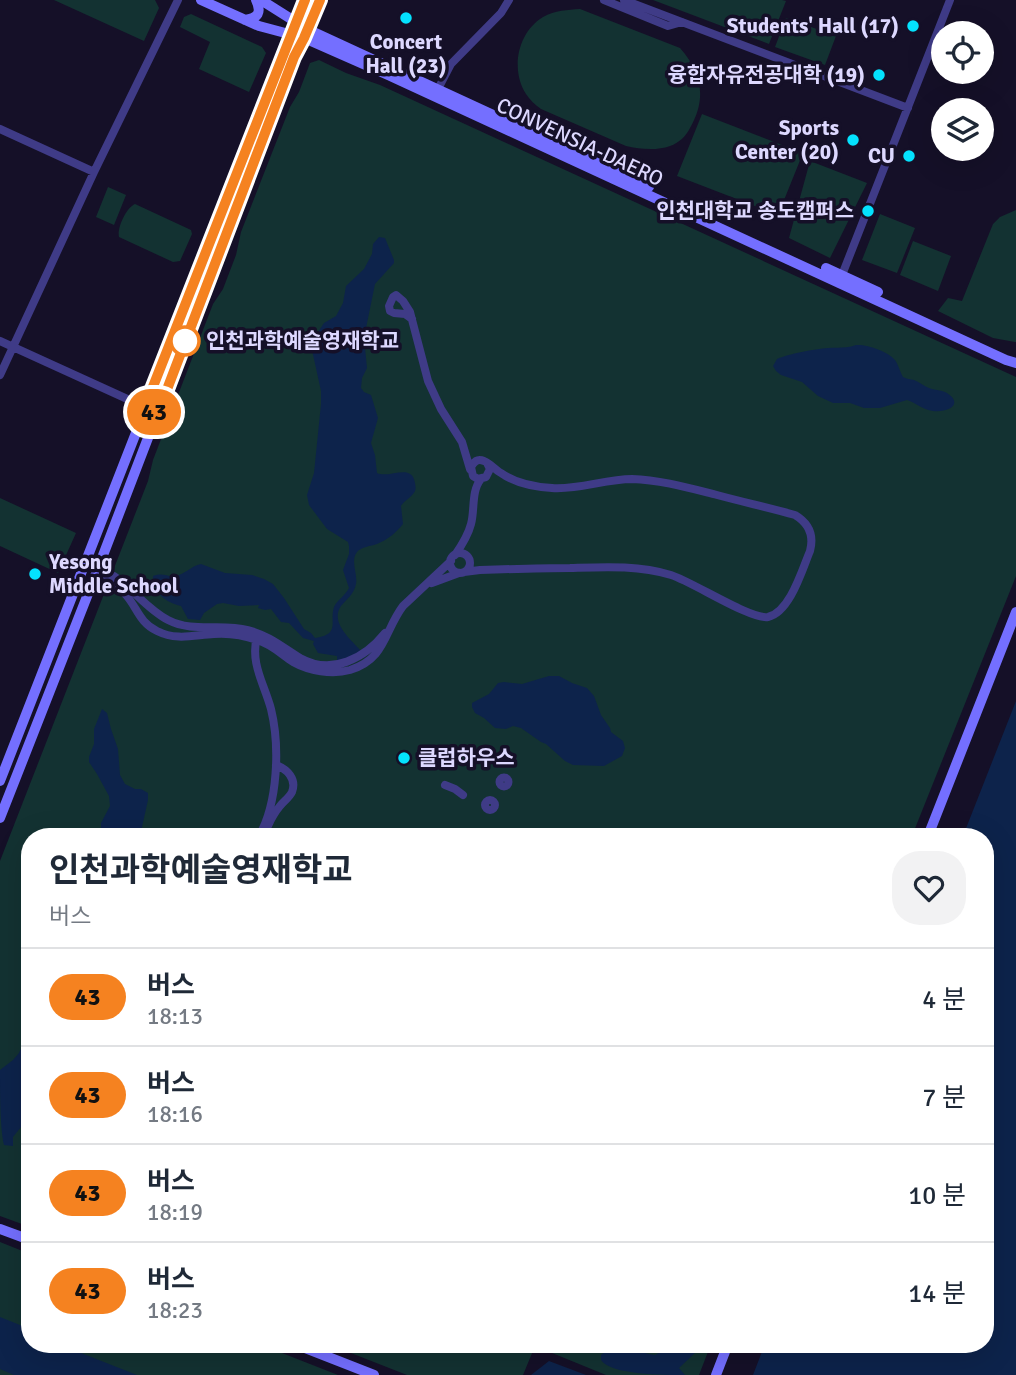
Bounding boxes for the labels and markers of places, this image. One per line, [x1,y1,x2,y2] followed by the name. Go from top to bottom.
[398,10,414,26] marker: Concert Hall (23)
[727,13,899,39] place label: Students' Hall (17)
[905,18,921,34] marker: Students' Hall (17)
[365,29,447,79] place label: Concert Hall (23)
[667,62,865,88] place label: 융합자유전공대학 (19)
[871,67,887,83] marker: 융합자유전공대학 (19)
[735,115,839,165] place label: Sports Center (20)
[845,132,861,148] marker: Sports Center (20)
[868,143,895,169] place label: CU
[901,148,917,164] marker: CU
[656,198,854,224] place label: 인천대학교 송도캠퍼스
[860,203,876,219] marker: 인천대학교 송도캠퍼스
[170,326,200,356] marker: 인천과학예술영재학교
[206,328,399,354] place label: 인천과학예술영재학교
[48,549,179,599] place label: Yesong Middle School
[27,566,43,582] marker: Yesong Middle School
[418,745,515,771] place label: 클럽하우스
[396,750,412,766] marker: 클럽하우스

